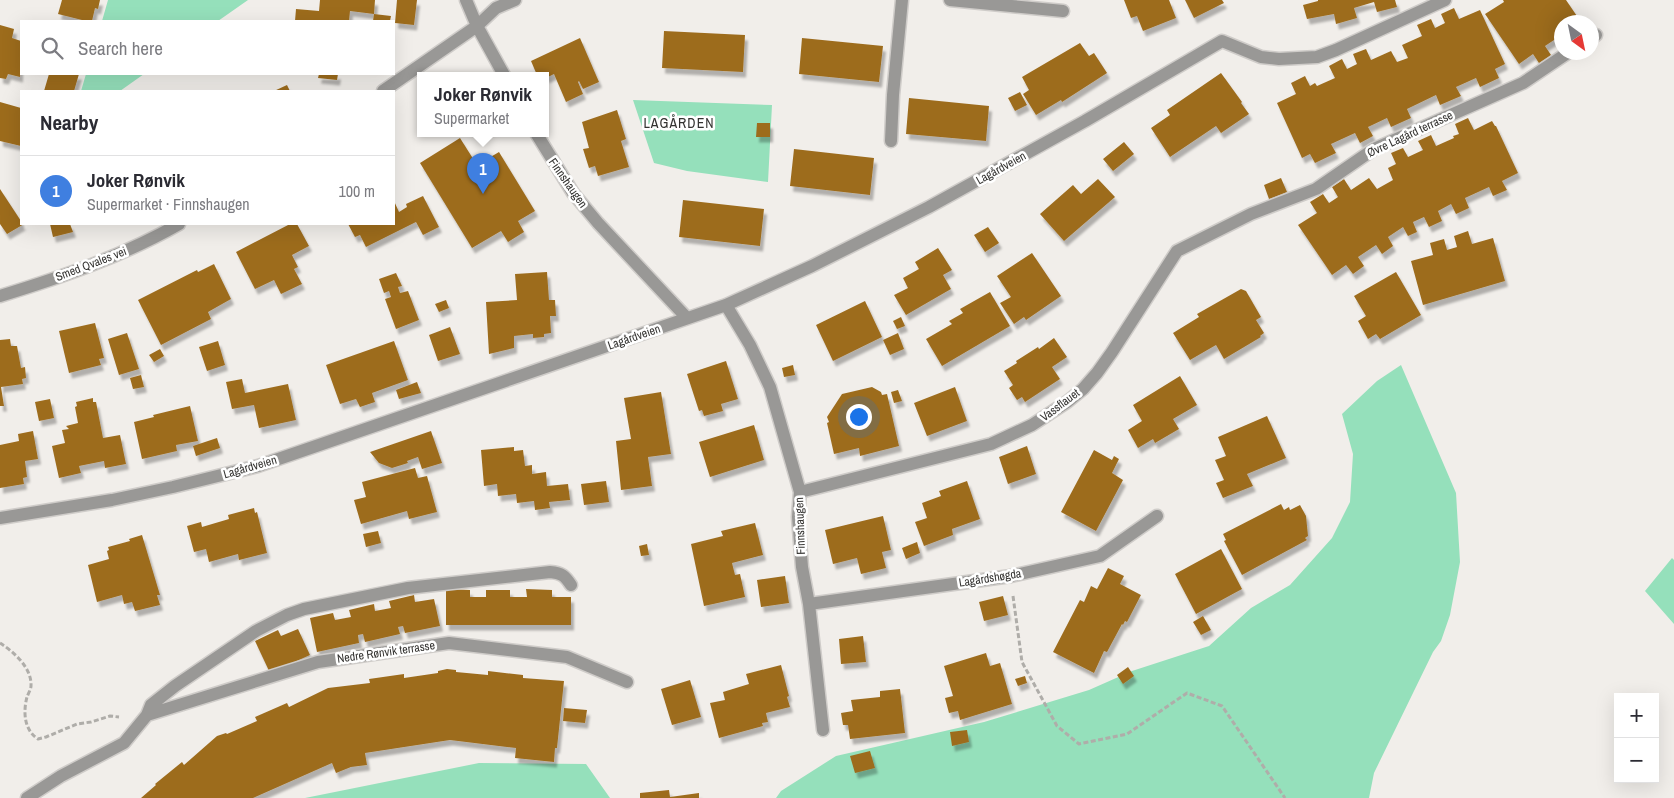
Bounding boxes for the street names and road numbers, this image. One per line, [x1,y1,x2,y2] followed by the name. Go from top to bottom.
[1364,107,1456,161] street label: Øvre Lagård terrasse
[973,148,1029,188] street label: Lagårdveien
[545,155,591,211] street label: Finnshaugen
[53,243,129,285] street label: Smed Qvales vei
[606,321,662,353] street label: Lagårdveien
[1037,385,1083,425] street label: Vassflauet
[221,452,279,482] street label: Lagårdveien
[791,497,809,555] street label: Finnshaugen
[958,565,1023,591] street label: Lagårdshøgda
[336,637,436,667] street label: Nedre Rønvik terrasse

